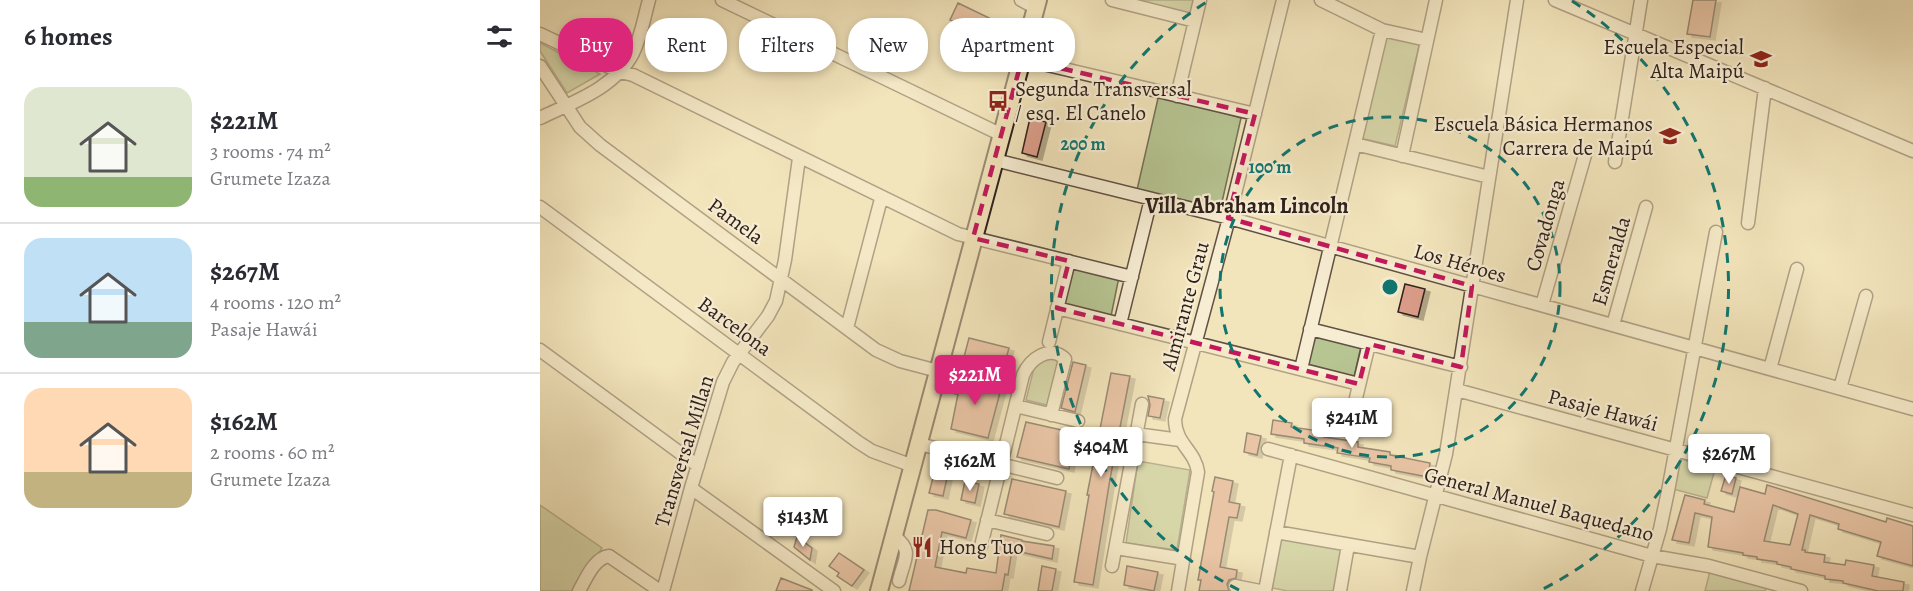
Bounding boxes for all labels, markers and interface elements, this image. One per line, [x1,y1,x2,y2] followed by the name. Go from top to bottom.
[558,18,633,72] chip: Buy
[645,18,727,72] chip: Rent
[739,18,836,72] chip: Filters
[848,18,928,72] chip: New
[940,18,1075,72] chip: Apartment
[24,19,113,54] text: 6 homes
[483,20,516,53] icon: filters
[1603,33,1745,85] place label: Escuela Especial Alta Maipú
[1749,47,1773,71] school or university icon: Escuela Especial Alta Maipú
[1015,75,1192,127] place label: Segunda Transversal / esq. El Canelo
[986,89,1010,113] bus stop icon: Segunda Transversal / esq. El Canelo
[210,103,278,138] text: $221M
[1434,110,1654,162] place label: Escuela Básica Hermanos Carrera de Maipú
[72,111,144,183] icon: home
[1658,124,1682,148] school or university icon: Escuela Básica Hermanos Carrera de Maipú
[1060,132,1106,156] text: 200 m
[210,138,331,165] text: 3 rooms · 74 m²
[1249,155,1291,179] text: 100 m
[210,165,331,192] text: Grumete Izaza
[1518,175,1572,274] street label: Covadonga
[702,191,770,251] street label: Pamela
[1144,191,1349,221] district label: Villa Abraham Lincoln
[1585,213,1637,309] street label: Esmeralda
[1411,236,1509,290] street label: Los Héroes
[1154,238,1216,375] street label: Almirante Grau
[210,254,280,289] text: $267M
[72,262,144,334] icon: home
[1380,277,1400,297] centre of rings
[210,289,341,316] text: 4 rooms · 120 m²
[692,290,778,362] street label: Barcelona
[210,316,318,343] text: Pasaje Hawái
[933,355,1017,406] pin: $221M
[949,361,1001,388] text: $221M
[648,372,720,530] street label: Transversal Millan
[1545,382,1661,438] street label: Pasaje Hawái
[1310,398,1394,449] pin: $241M
[210,404,278,439] text: $162M
[1326,404,1378,431] text: $241M
[72,412,144,484] icon: home
[1059,427,1143,478] pin: $404M
[1074,433,1129,460] text: $404M
[1687,434,1771,485] pin: $267M
[210,439,334,466] text: 2 rooms · 60 m²
[1702,440,1756,467] text: $267M
[928,441,1012,492] pin: $162M
[944,447,996,474] text: $162M
[1421,460,1657,548] street label: General Manuel Baquedano
[210,466,331,493] text: Grumete Izaza
[761,497,845,548] pin: $143M
[777,503,829,530] text: $143M
[939,533,1024,561] place label: Hong Tuo
[910,535,934,559] restaurant icon: Hong Tuo

